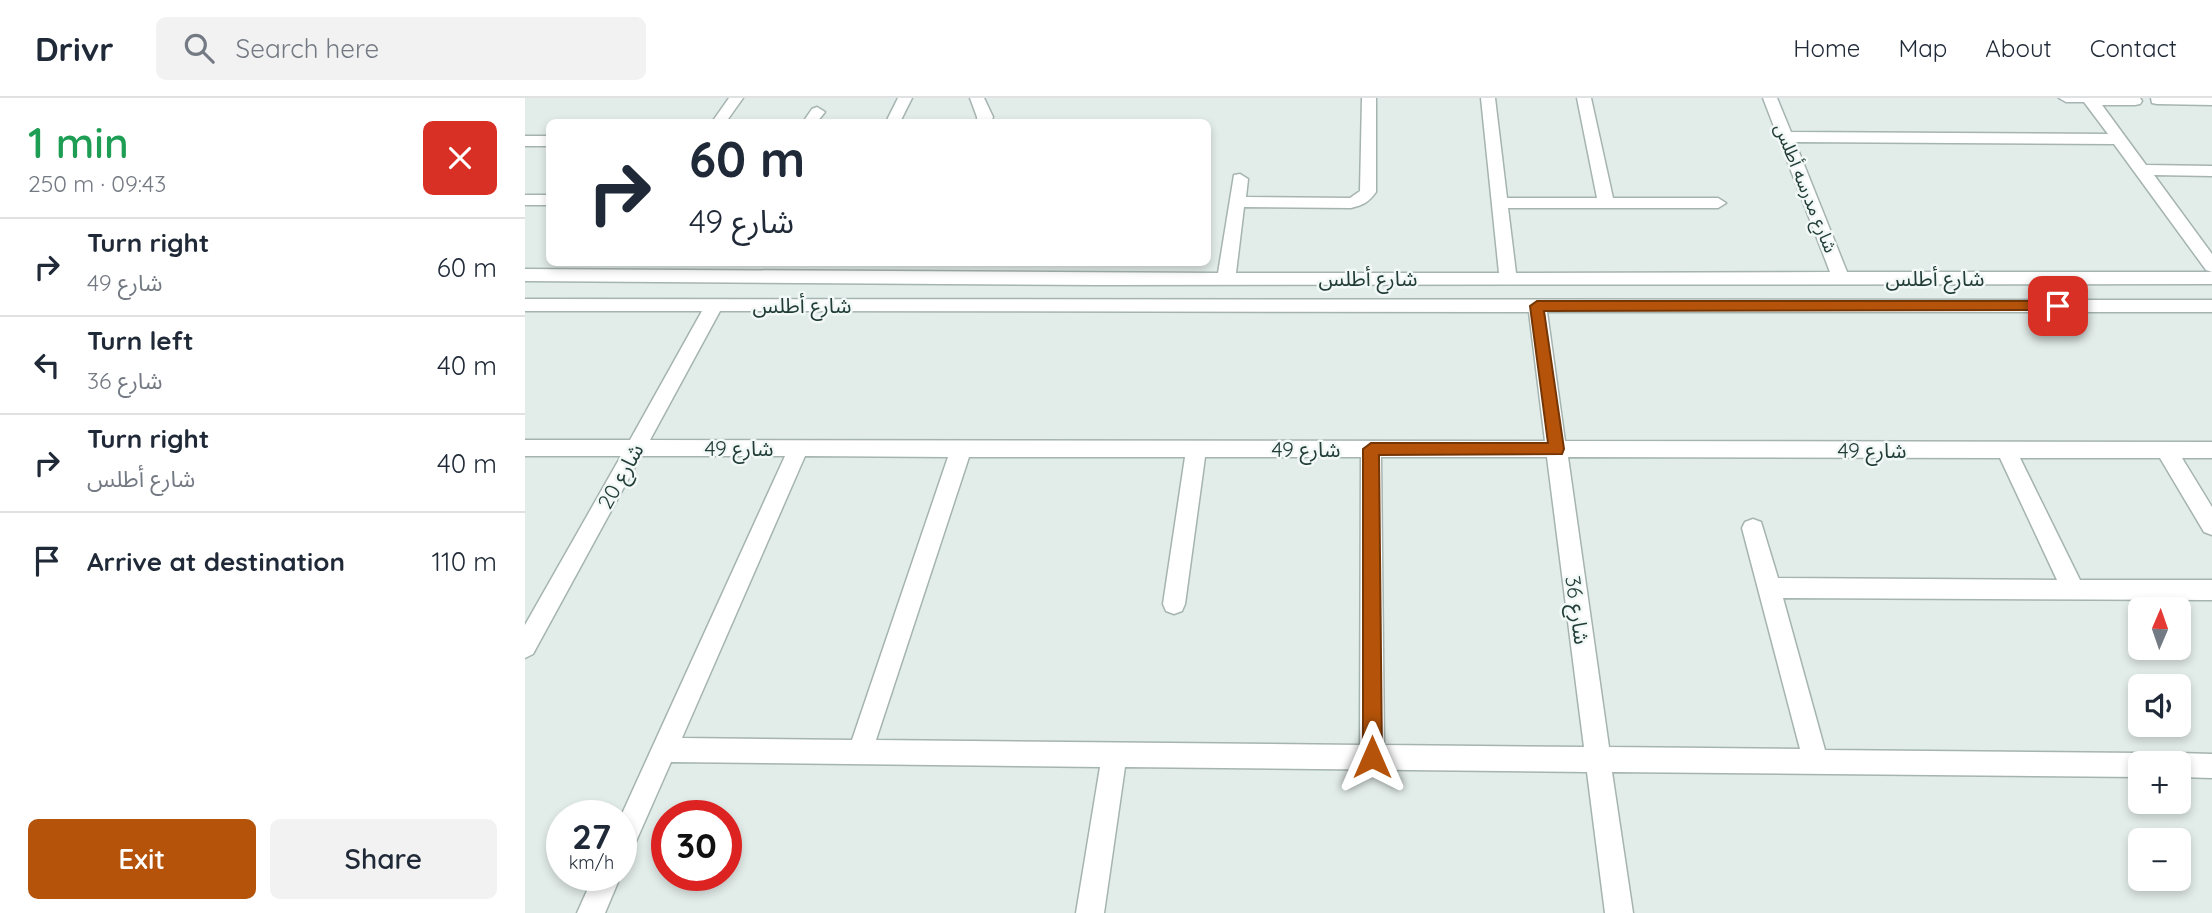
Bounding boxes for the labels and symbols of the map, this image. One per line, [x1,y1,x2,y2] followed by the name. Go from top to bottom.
[1767,120,1842,257] street label: شارع مدرسه أطلس
[1319,265,1417,294] street label: شارع أطلس
[1886,265,1984,294] street label: شارع أطلس
[2028,276,2088,336] pin
[753,292,851,321] street label: شارع أطلس
[704,435,774,464] street label: شارع 49
[1271,436,1341,465] street label: شارع 49
[1837,437,1907,466] street label: شارع 49
[591,439,651,515] street label: شارع 20
[1557,574,1596,646] street label: شارع 36
[2128,597,2191,660] north arrow
[1335,720,1409,794] position arrow
[651,800,742,891] speed limit sign: 30

